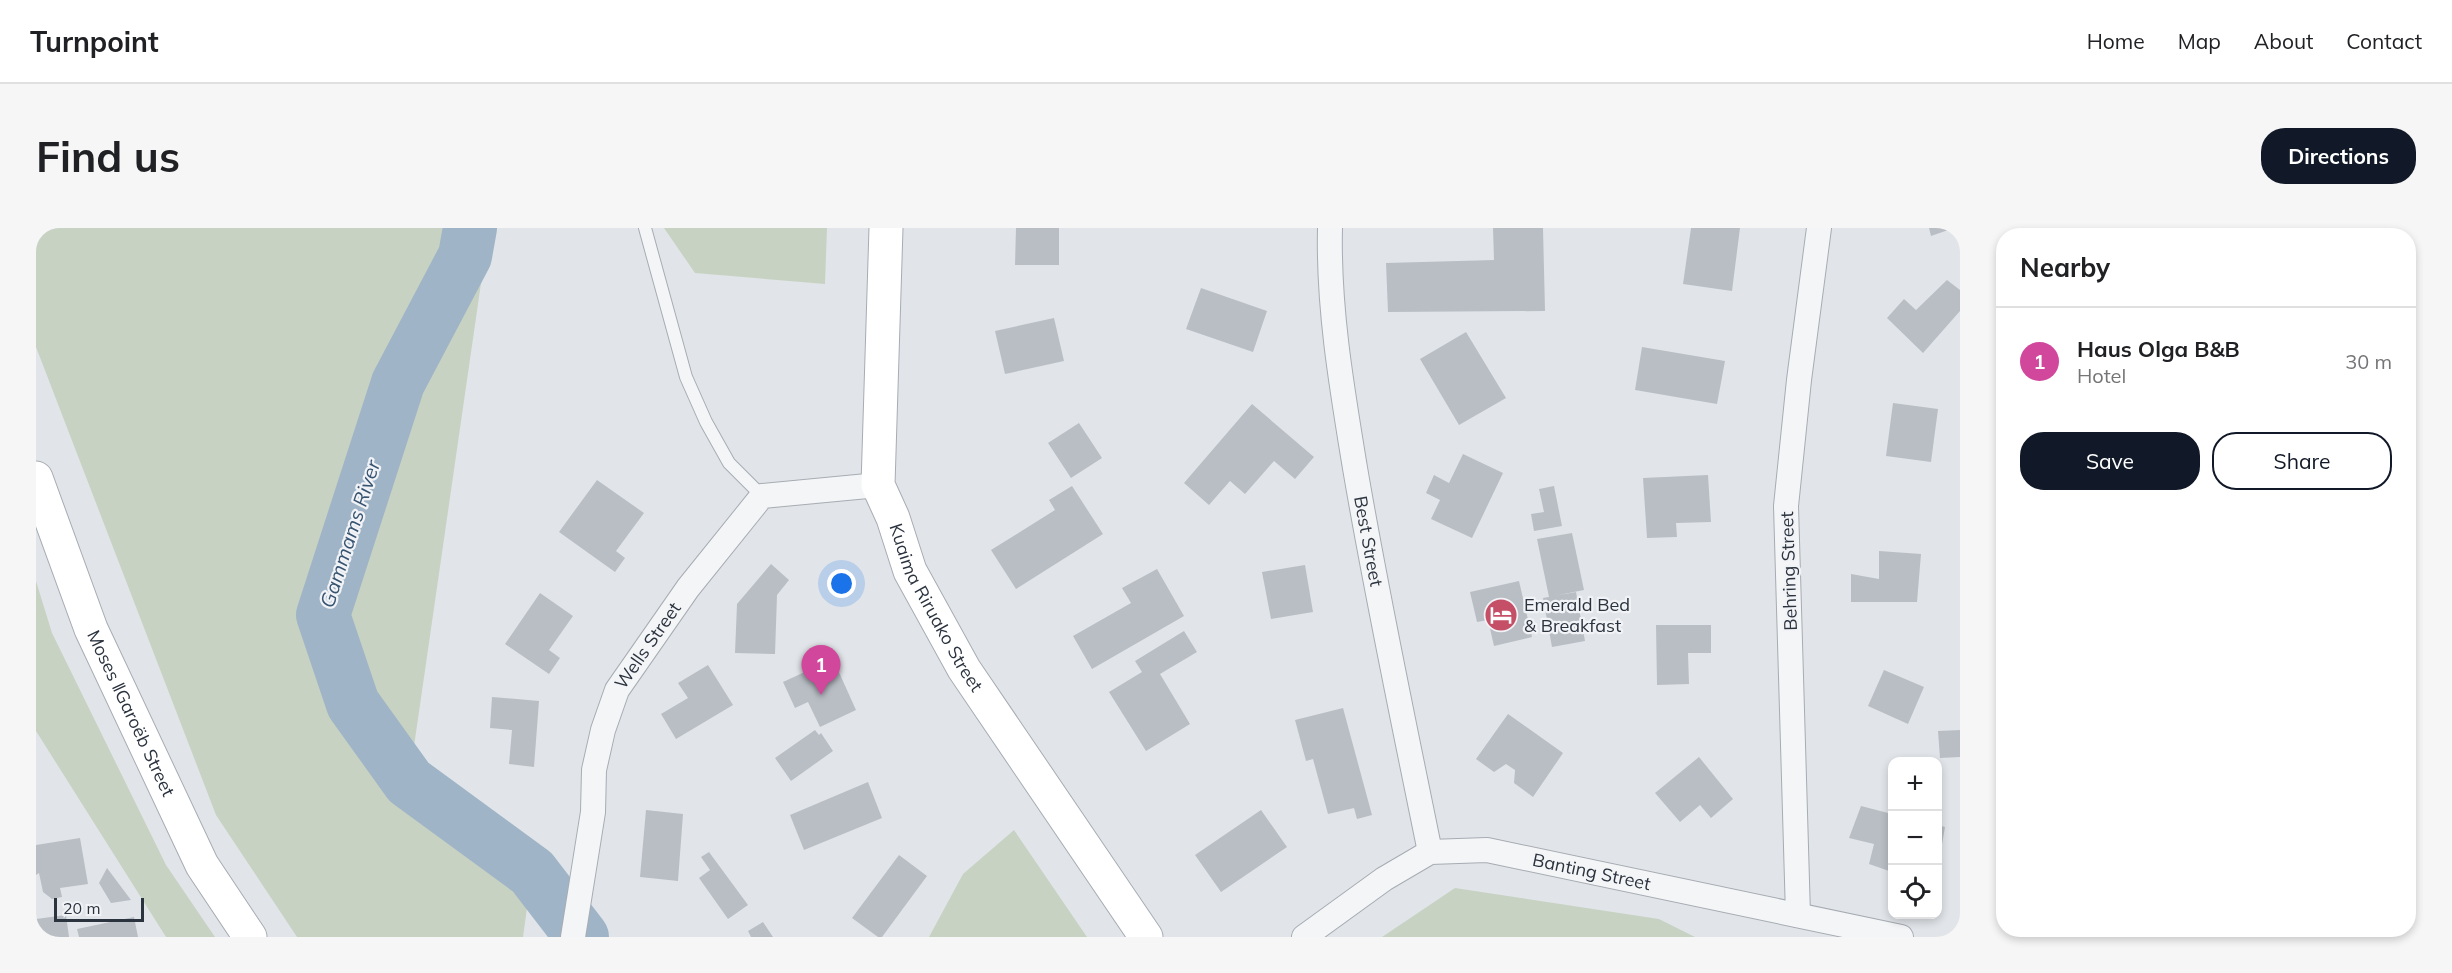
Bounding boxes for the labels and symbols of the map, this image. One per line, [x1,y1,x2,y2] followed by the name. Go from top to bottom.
[314,456,385,611] water label: Gammams River
[1349,494,1388,588] street label: Best Street
[1775,511,1802,631] street label: Behring Street
[884,520,988,696] street label: Kuaima Riruako Street
[827,569,856,598] your location
[1524,593,1630,637] place label: Emerald Bed & Breakfast
[609,597,686,693] street label: Wells Street
[1483,597,1519,633] hotel icon: Emerald Bed & Breakfast
[82,626,180,800] street label: Moses ǁGaroëb Street
[802,646,840,695] pin: 1
[1530,848,1653,895] street label: Banting Street
[54,895,144,922] scale bar

